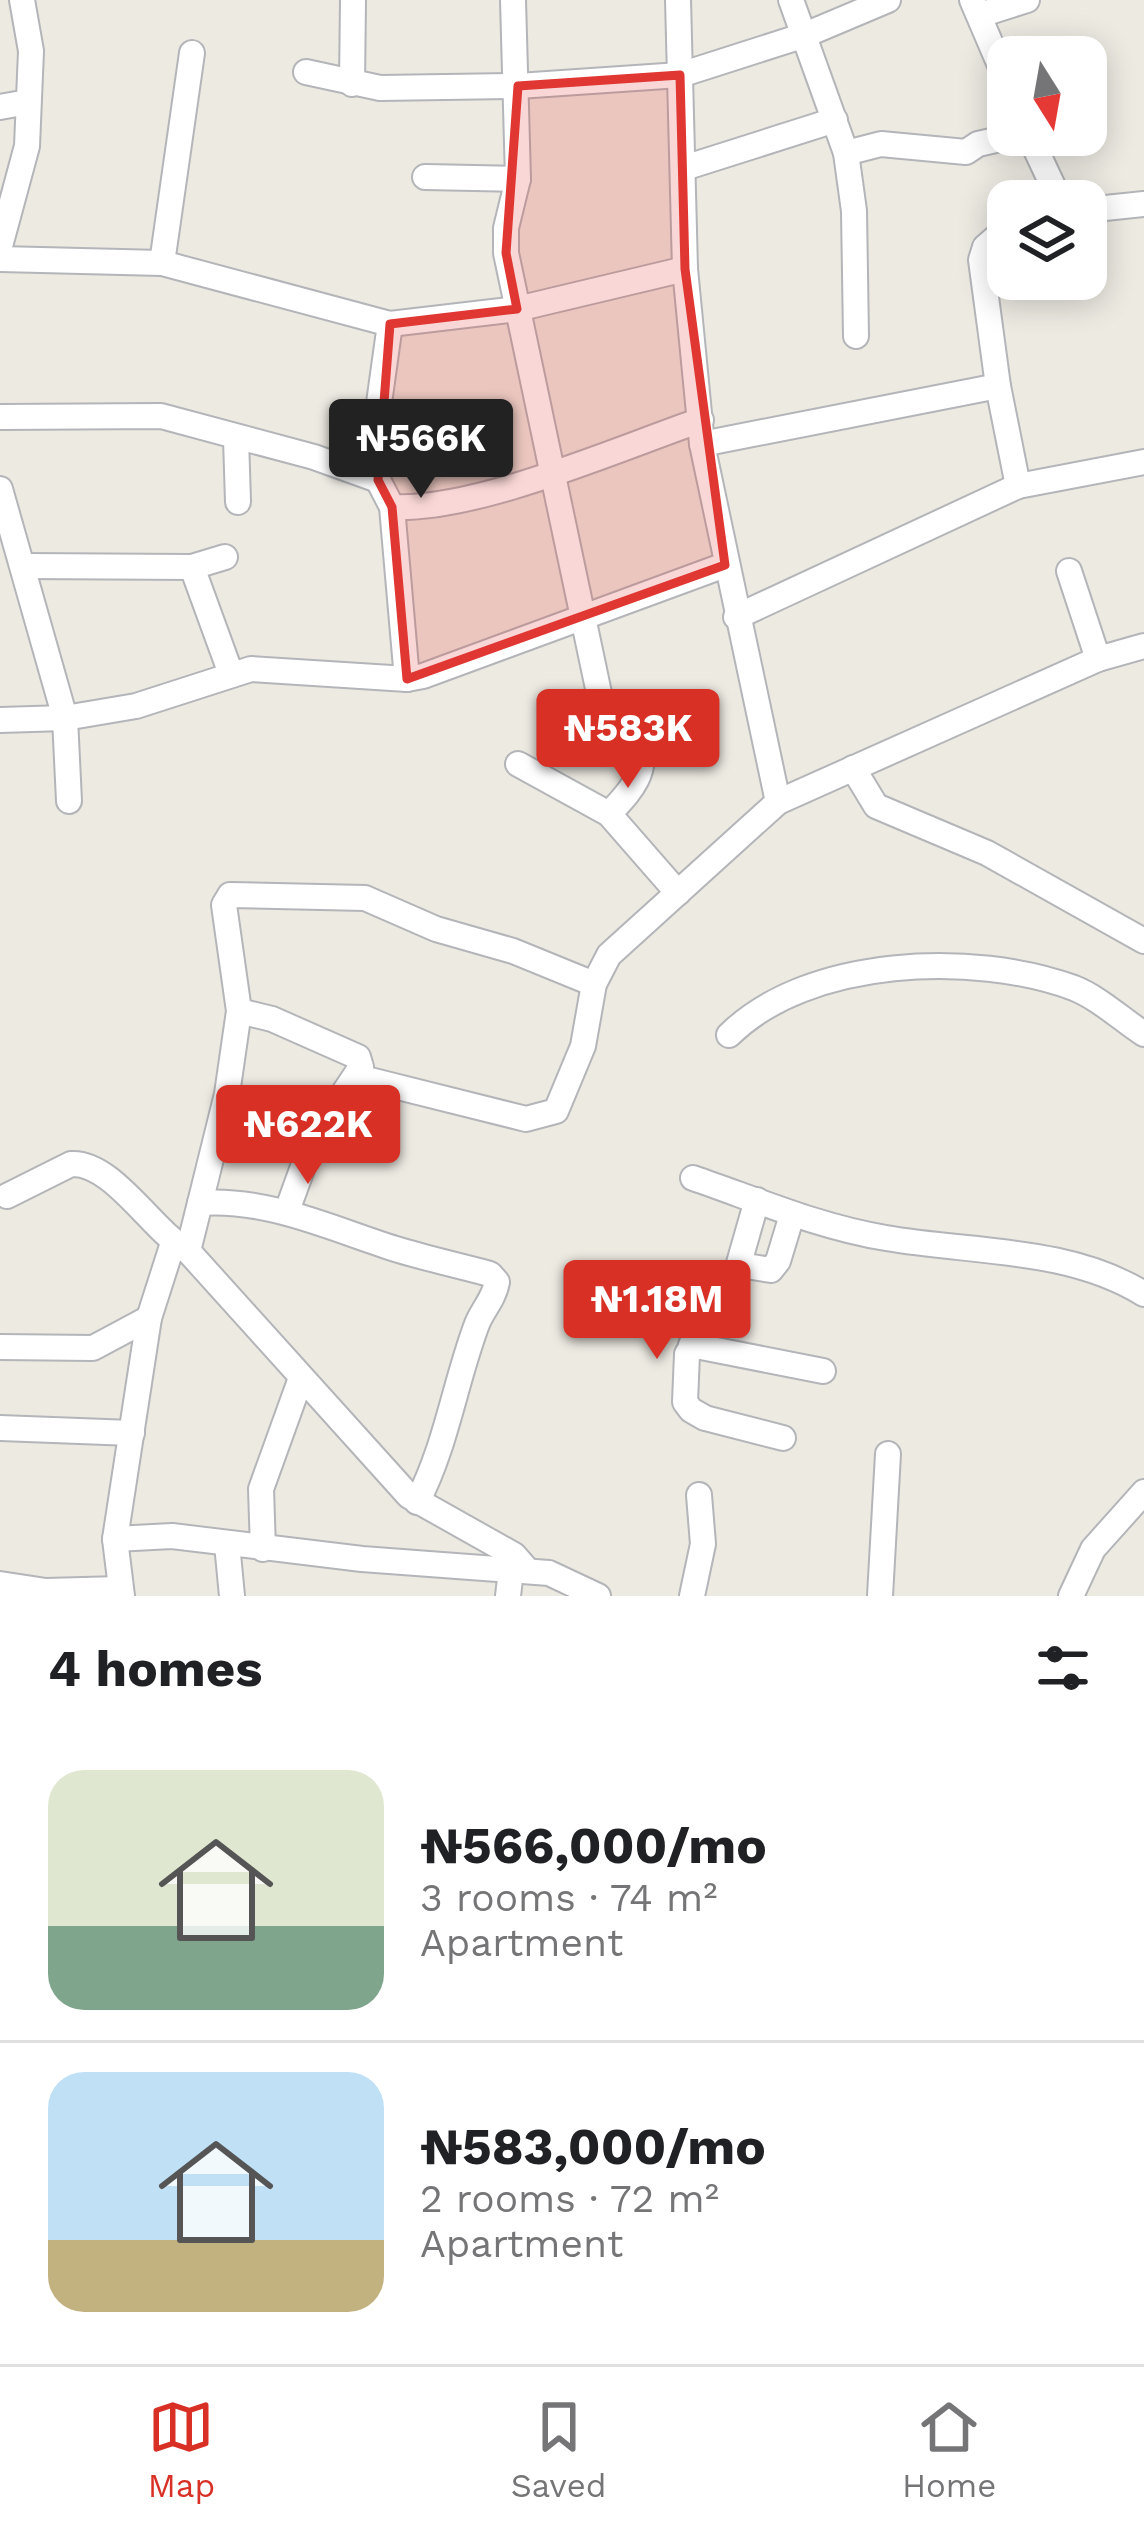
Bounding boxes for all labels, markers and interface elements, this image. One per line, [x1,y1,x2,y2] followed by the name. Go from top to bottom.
[987,36,1107,156] north arrow
[987,36,1107,300] map controls
[987,180,1107,300] button: layers
[337,399,505,501] pin: ₦566K
[356,415,486,460] text: ₦566K
[544,689,712,791] pin: ₦583K
[563,705,693,750] text: ₦583K
[224,1085,392,1187] pin: ₦622K
[243,1101,373,1146] text: ₦622K
[559,1260,755,1362] pin: ₦1.18M
[590,1276,724,1321] text: ₦1.18M
[1030,1635,1096,1701] icon: filters
[48,1639,262,1698] text: 4 homes
[420,1816,767,1875] text: ₦566,000/mo
[144,1818,288,1962] icon: home
[420,1875,718,1920] text: 3 rooms · 74 m²
[420,1920,623,1965] text: Apartment
[420,2117,766,2176] text: ₦583,000/mo
[144,2120,288,2264] icon: home
[420,2176,719,2221] text: 2 rooms · 72 m²
[420,2221,623,2266] text: Apartment
[148,2394,215,2505] tab: Map
[511,2394,606,2505] tab: Saved
[902,2394,996,2505] tab: Home

